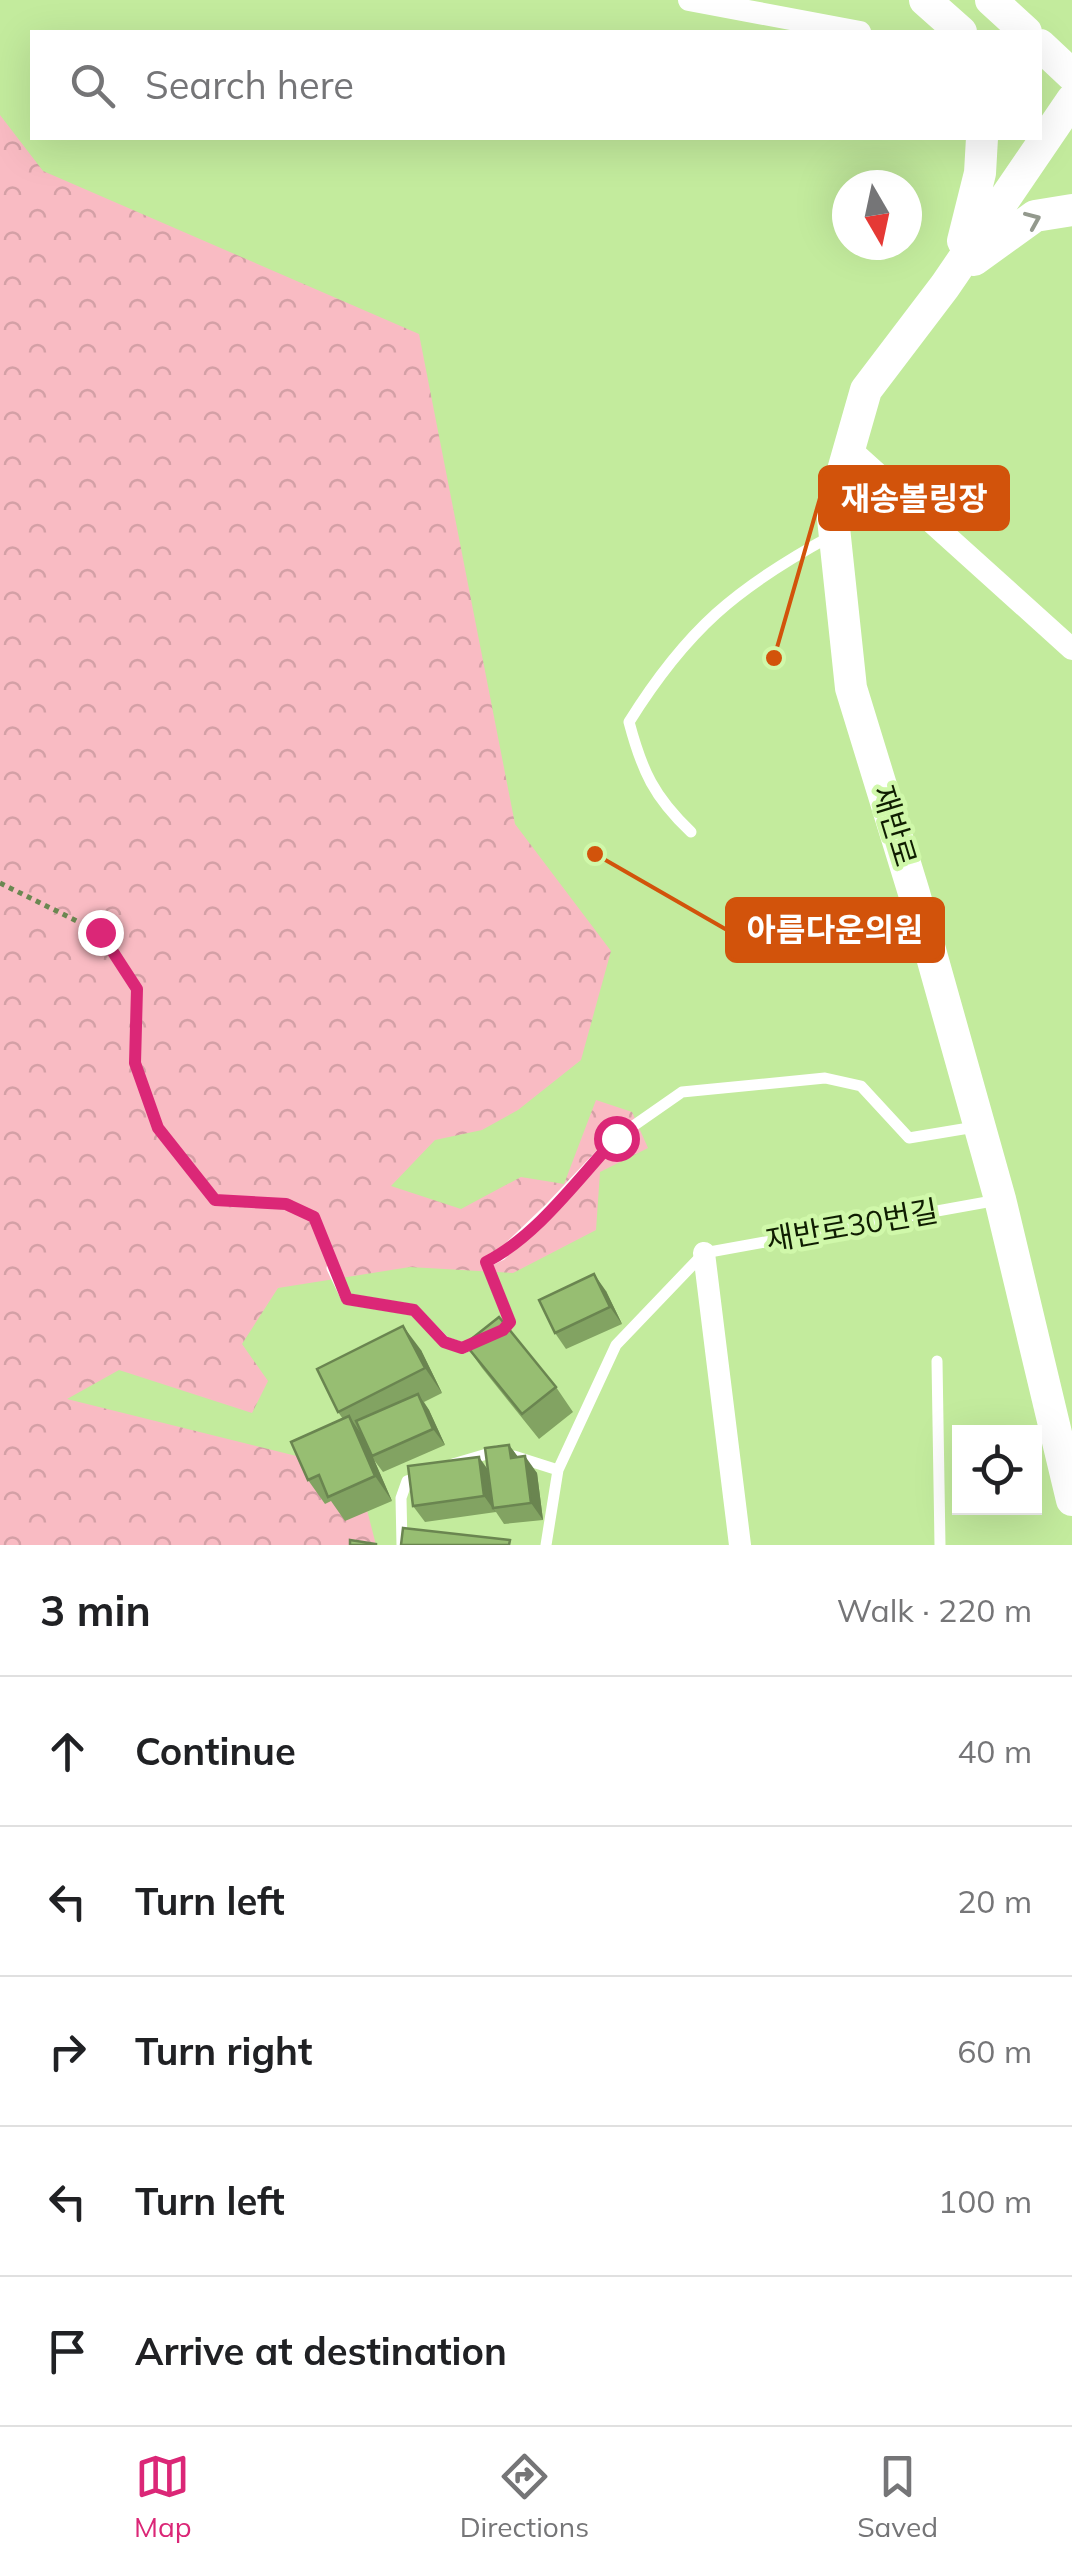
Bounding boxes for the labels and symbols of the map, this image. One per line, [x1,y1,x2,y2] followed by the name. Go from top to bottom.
[832,170,922,260] north arrow
[1023,212,1041,232] one-way arrow
[820,467,1008,529] callout: 재송볼링장
[840,478,988,518] text: 재송볼링장
[865,781,925,871] street label: 재반로
[727,899,943,961] callout: 아름다운의원
[747,909,923,949] text: 아름다운의원
[78,910,124,956] route end
[594,1116,640,1162] route start
[763,1191,941,1259] street label: 재반로30번길

